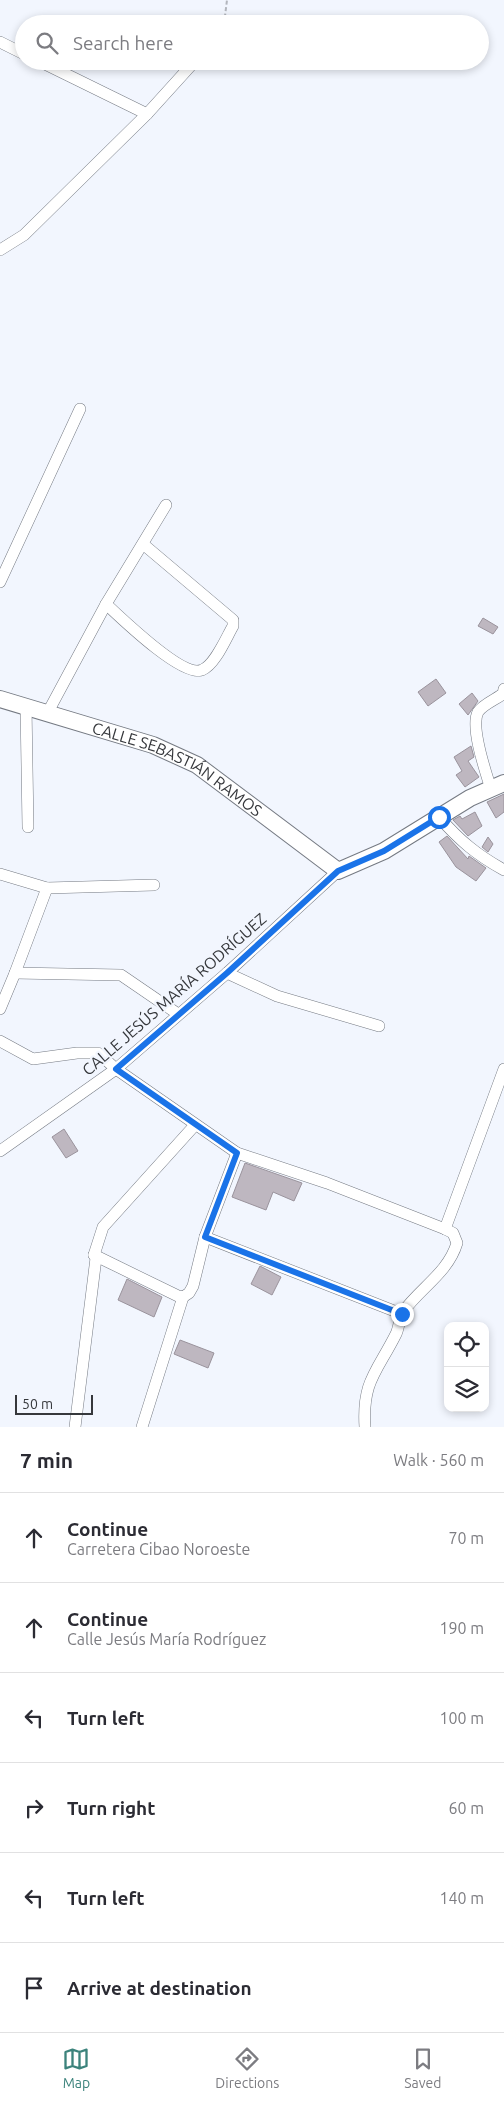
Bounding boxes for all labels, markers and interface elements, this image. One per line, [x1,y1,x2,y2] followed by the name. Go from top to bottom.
[15,15,489,70] search box
[33,29,61,57] icon: search
[73,32,173,54] text: Search here
[90,718,266,820] street label: CALLE SEBASTIÁN RAMOS
[428,806,451,829] route start
[77,908,270,1079] street label: CALLE JESÚS MARÍA RODRÍGUEZ
[391,1303,414,1326] route end
[444,1322,489,1412] map controls
[444,1322,489,1367] button: locate
[444,1367,489,1412] button: layers
[15,1392,92,1415] scale bar
[22,1396,53,1412] text: 50 m
[20,1448,73,1472] text: 7 min
[393,1451,484,1469] text: Walk · 560 m
[67,1518,148,1540] text: Continue
[20,1524,48,1552] icon: ahead
[448,1529,484,1547] text: 70 m
[67,1540,250,1558] text: Carretera Cibao Noroeste
[67,1608,148,1630] text: Continue
[20,1614,48,1642] icon: ahead
[439,1619,484,1637] text: 190 m
[67,1630,266,1648] text: Calle Jesús María Rodríguez
[20,1704,48,1732] icon: left
[67,1707,145,1729] text: Turn left
[439,1709,484,1727] text: 100 m
[20,1794,48,1822] icon: right
[67,1797,155,1819] text: Turn right
[448,1799,484,1817] text: 60 m
[20,1884,48,1912] icon: left
[67,1887,145,1909] text: Turn left
[439,1889,484,1907] text: 140 m
[20,1974,48,2002] icon: arrive
[67,1977,252,1999] text: Arrive at destination
[62,2045,90,2091] tab: Map
[215,2045,279,2091] tab: Directions
[404,2045,442,2091] tab: Saved

